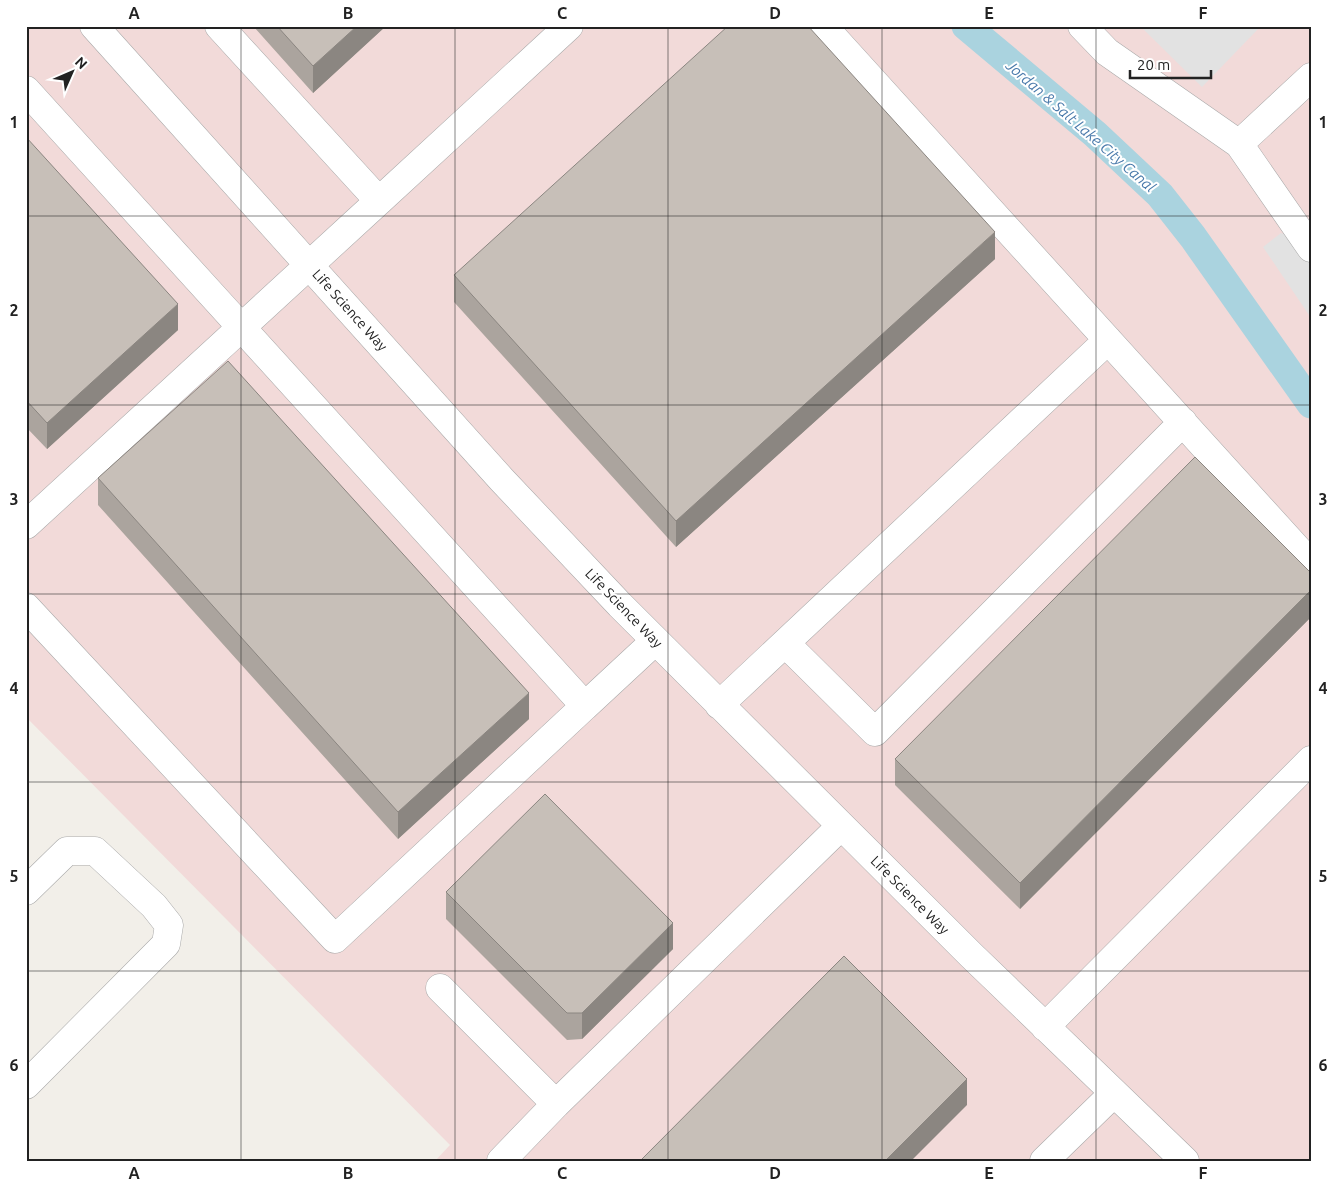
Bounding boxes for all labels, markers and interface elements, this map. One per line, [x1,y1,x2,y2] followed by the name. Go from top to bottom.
[128,4,140,22] text: A
[343,4,353,22] text: B
[557,4,567,22] text: C
[769,4,781,22] text: D
[984,4,994,22] text: E
[1199,4,1208,22] text: F
[48,48,98,98] north arrow
[1130,48,1211,80] scale bar
[72,53,91,72] text: N
[1002,56,1160,196] water label: Jordan & Salt Lake City Canal
[1137,56,1170,73] text: 20 m
[9,113,19,131] text: 1
[1318,113,1328,131] text: 1
[309,266,391,354] street label: Life Science Way
[9,301,19,319] text: 2
[1318,301,1328,319] text: 2
[9,490,19,508] text: 3
[1318,490,1328,508] text: 3
[582,565,666,651] street label: Life Science Way
[9,679,19,697] text: 4
[1318,679,1328,697] text: 4
[868,853,953,938] street label: Life Science Way
[9,867,19,885] text: 5
[1318,867,1328,885] text: 5
[9,1056,19,1074] text: 6
[1318,1056,1328,1074] text: 6
[128,1164,140,1182] text: A
[343,1164,353,1182] text: B
[557,1164,567,1182] text: C
[769,1164,781,1182] text: D
[984,1164,994,1182] text: E
[1199,1164,1208,1182] text: F

